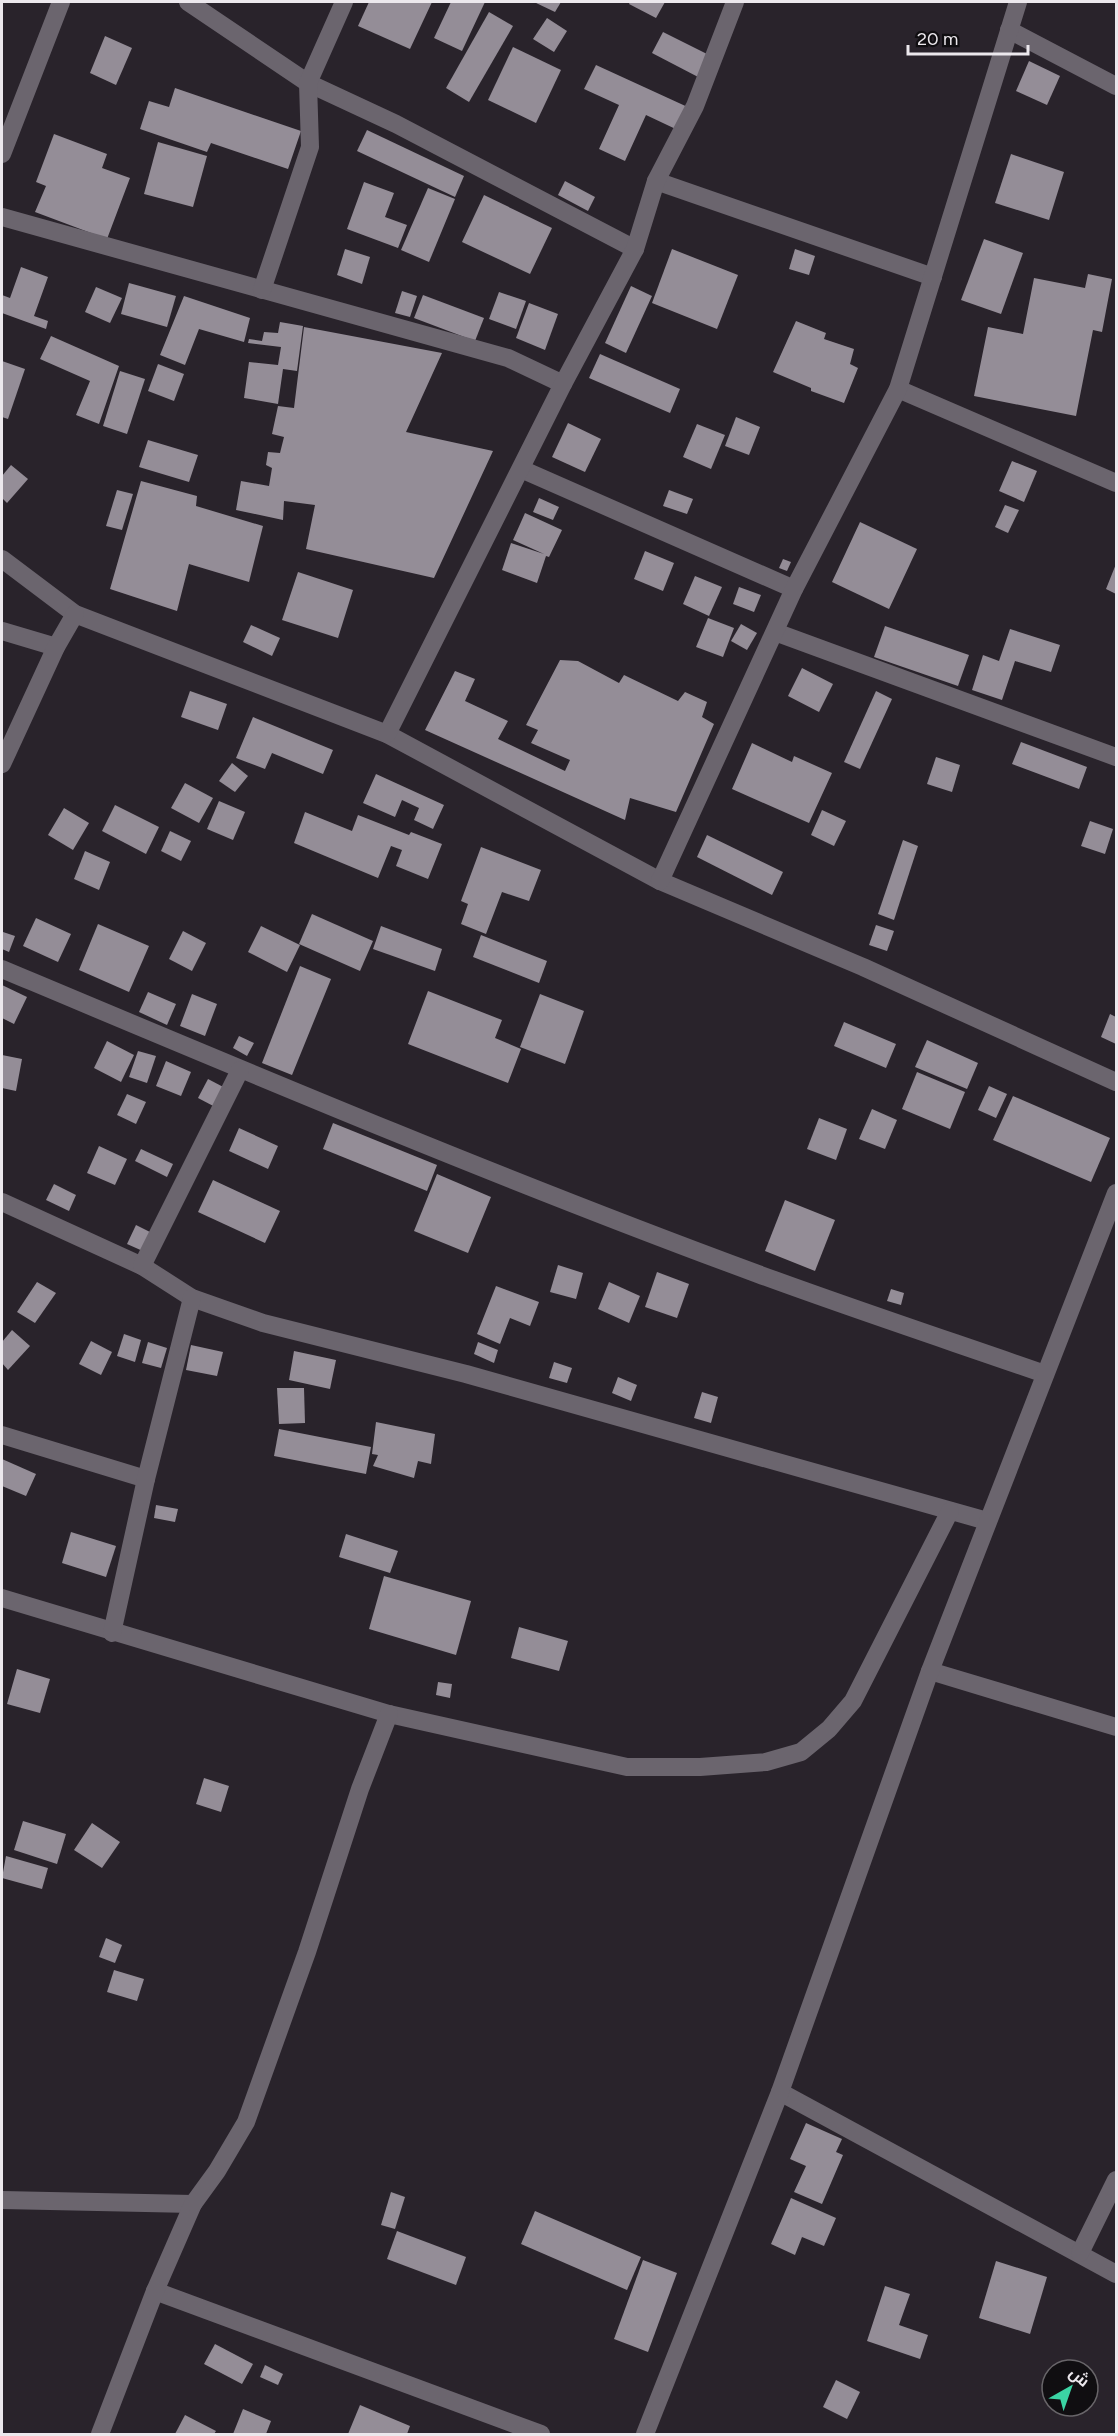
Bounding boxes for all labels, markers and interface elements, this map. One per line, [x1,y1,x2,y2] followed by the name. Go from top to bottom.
[908,18,1028,56] scale bar
[917,28,958,50] text: 20 m
[1040,2358,1100,2418] north arrow
[1065,2363,1093,2391] text: ش

